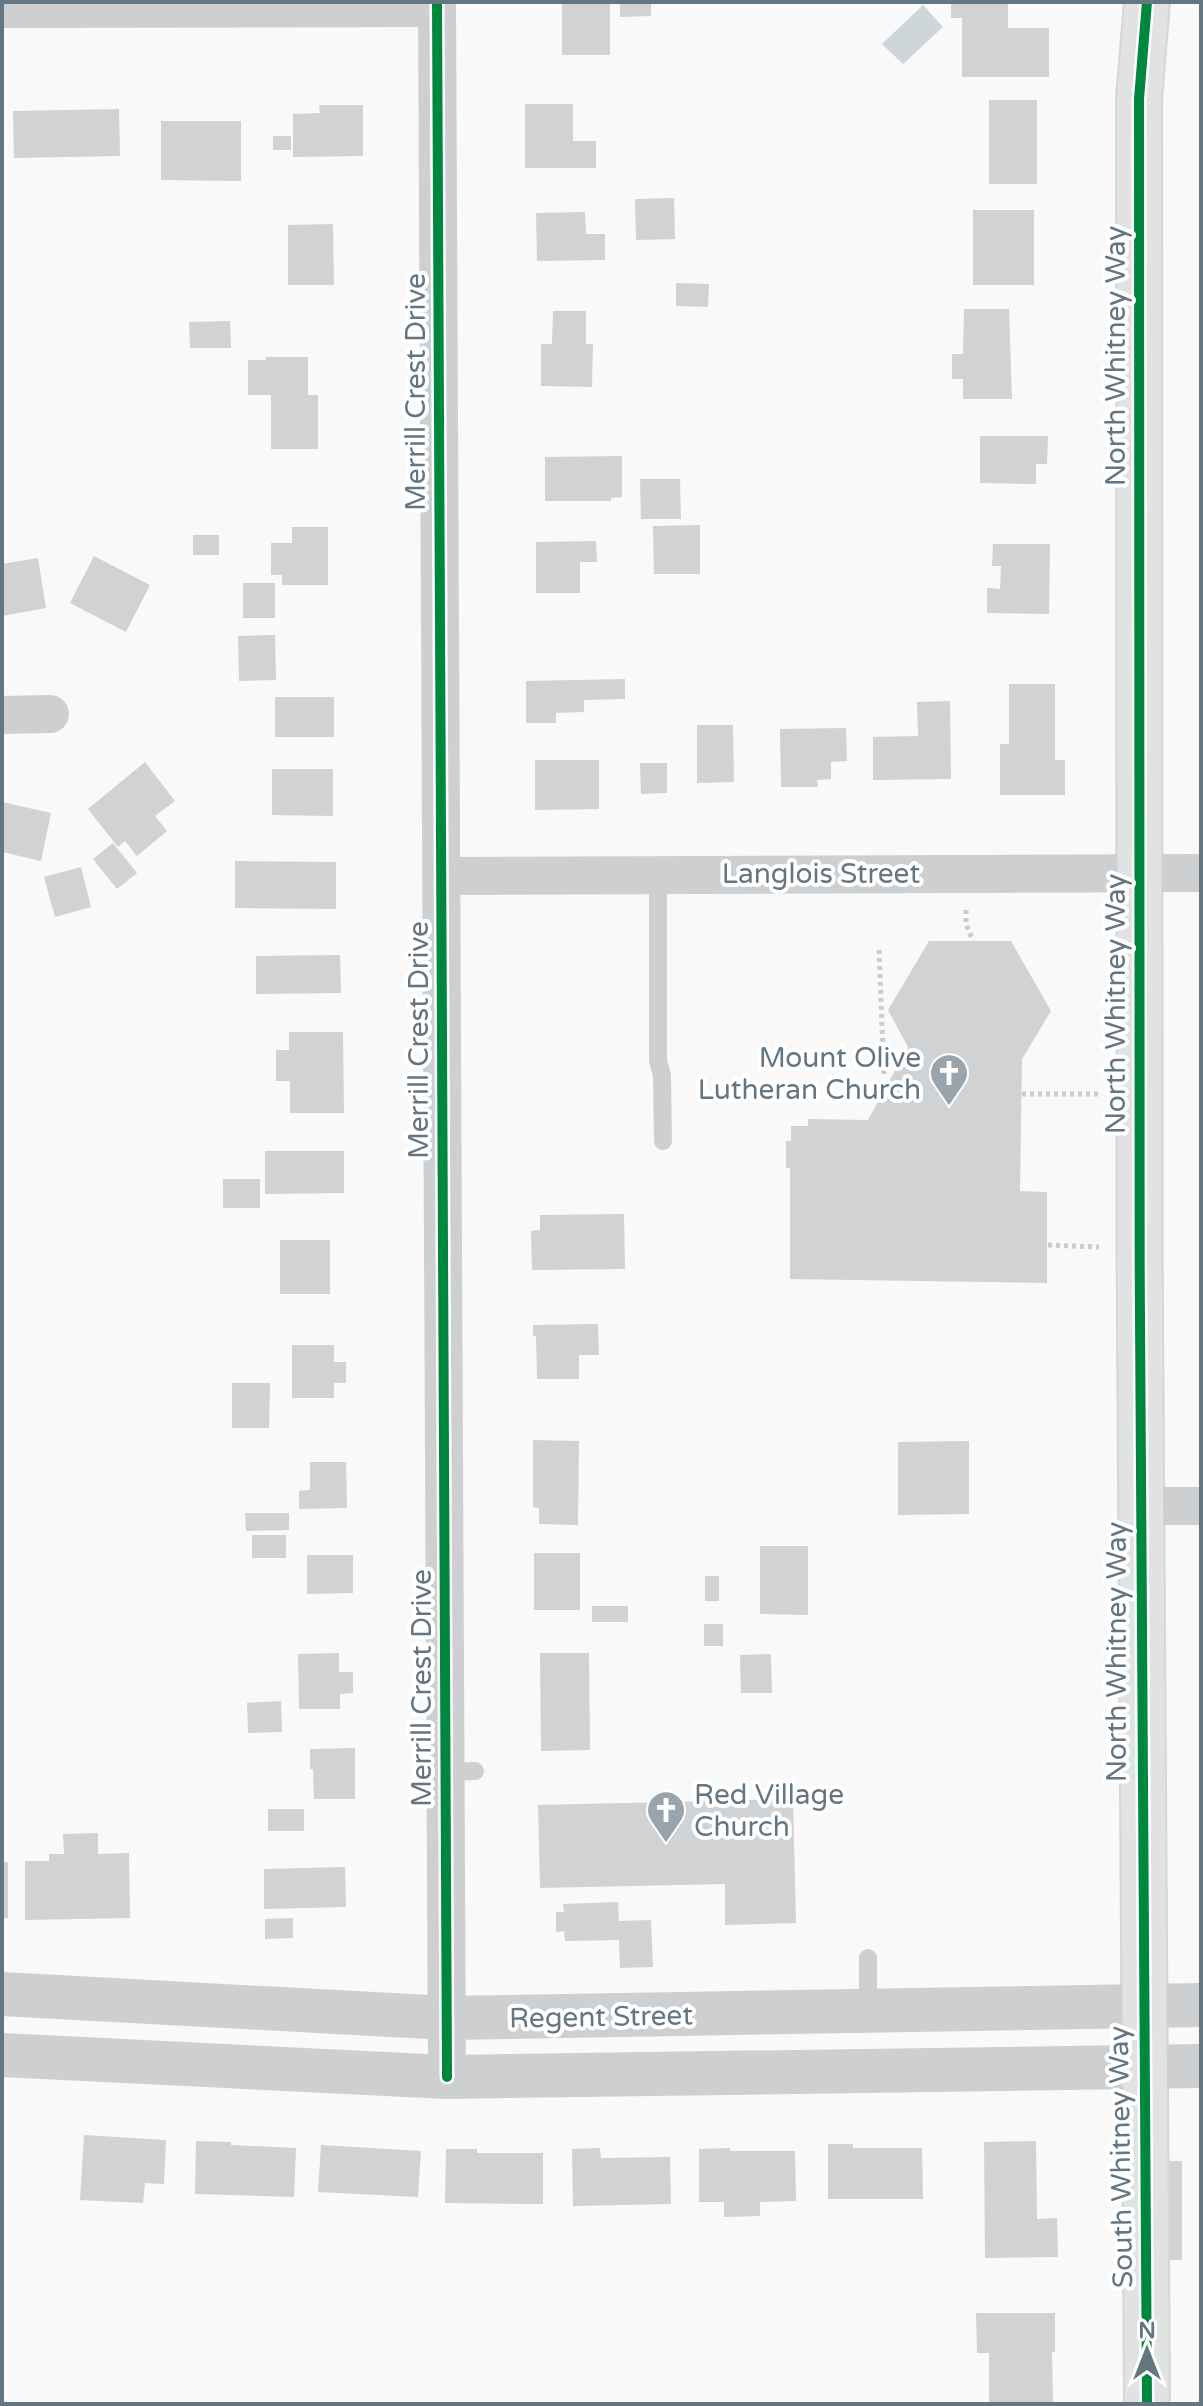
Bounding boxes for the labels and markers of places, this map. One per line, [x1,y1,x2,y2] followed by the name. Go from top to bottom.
[698,1041,921,1107] place label: Mount Olive Lutheran Church
[928,1052,970,1107] church icon: Mount Olive Lutheran Church
[694,1778,844,1844] place label: Red Village Church
[645,1789,687,1844] church icon: Red Village Church

